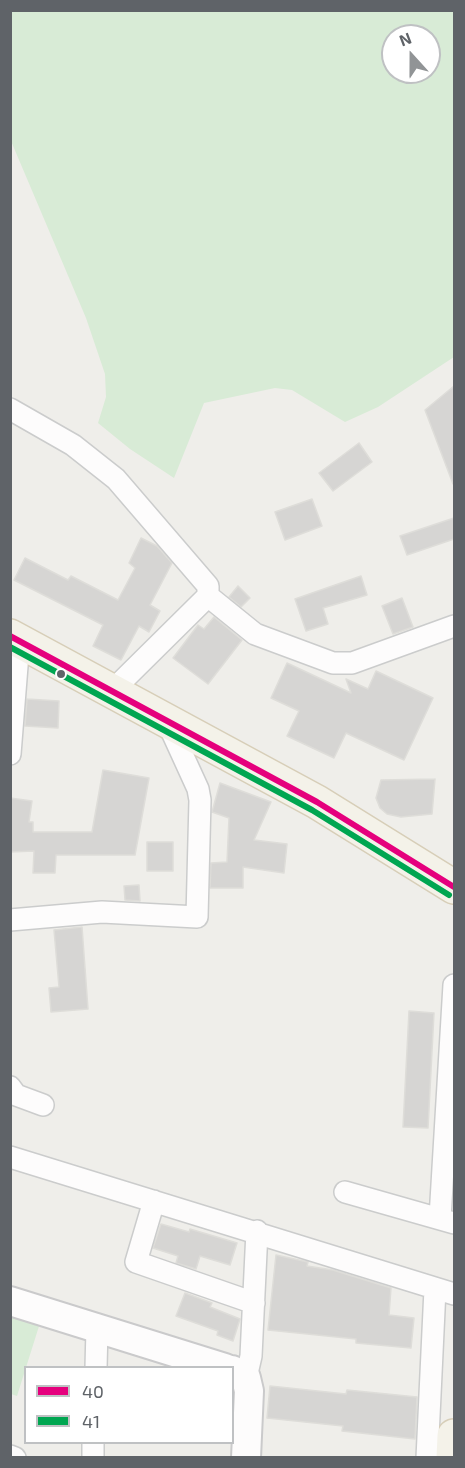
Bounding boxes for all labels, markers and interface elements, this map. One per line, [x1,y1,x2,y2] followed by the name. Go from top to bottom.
[381,24,441,84] north arrow
[396,28,414,50] text: N
[55,668,67,680] unlabelled marker
[24,1366,234,1444] legend
[82,1380,104,1402] text: 40
[82,1410,100,1432] text: 41

